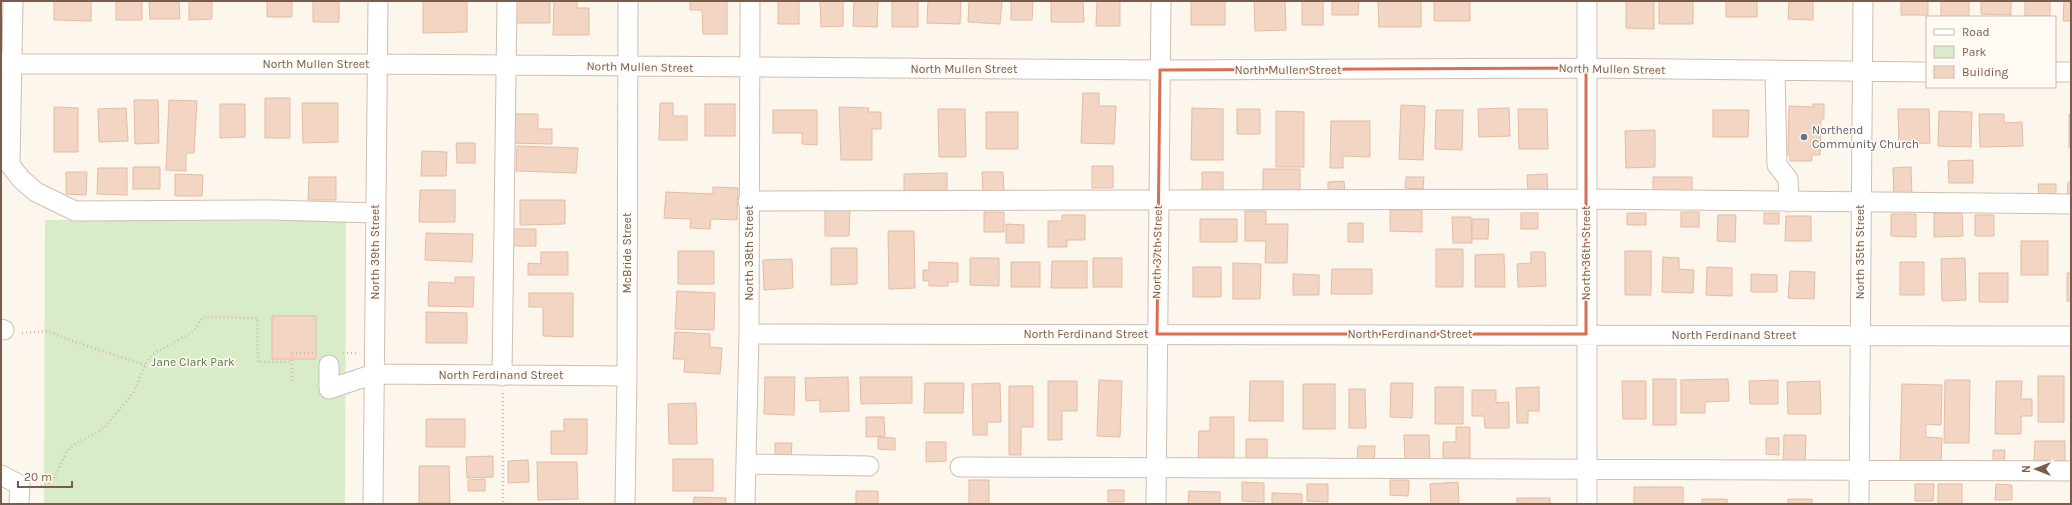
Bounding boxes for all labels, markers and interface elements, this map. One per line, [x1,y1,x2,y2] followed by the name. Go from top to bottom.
[1926,16,2056,88] legend
[1962,25,1990,39] text: Road
[1962,45,1987,59] text: Park
[262,57,370,71] street label: North Mullen Street
[586,59,694,75] street label: North Mullen Street
[1558,61,1666,77] street label: North Mullen Street
[910,62,1018,76] street label: North Mullen Street
[1234,63,1342,77] street label: North Mullen Street
[1962,65,2009,79] text: Building
[1812,123,1919,151] place label: Northend Community Church
[1799,132,1809,142] marker: Northend Community Church
[368,204,382,300] street label: North 39th Street
[1149,204,1165,299] street label: North 37th Street
[1853,204,1867,300] street label: North 35th Street
[742,205,756,301] street label: North 38th Street
[1579,205,1593,301] street label: North 36th Street
[620,212,634,293] street label: McBride Street
[1024,327,1149,341] street label: North Ferdinand Street
[1348,327,1473,341] street label: North Ferdinand Street
[1672,328,1797,342] street label: North Ferdinand Street
[151,355,235,369] park label: Jane Clark Park
[439,368,564,382] street label: North Ferdinand Street
[2016,449,2056,489] north arrow
[18,463,72,489] scale bar
[2020,465,2033,473] text: N
[24,470,52,484] text: 20 m

